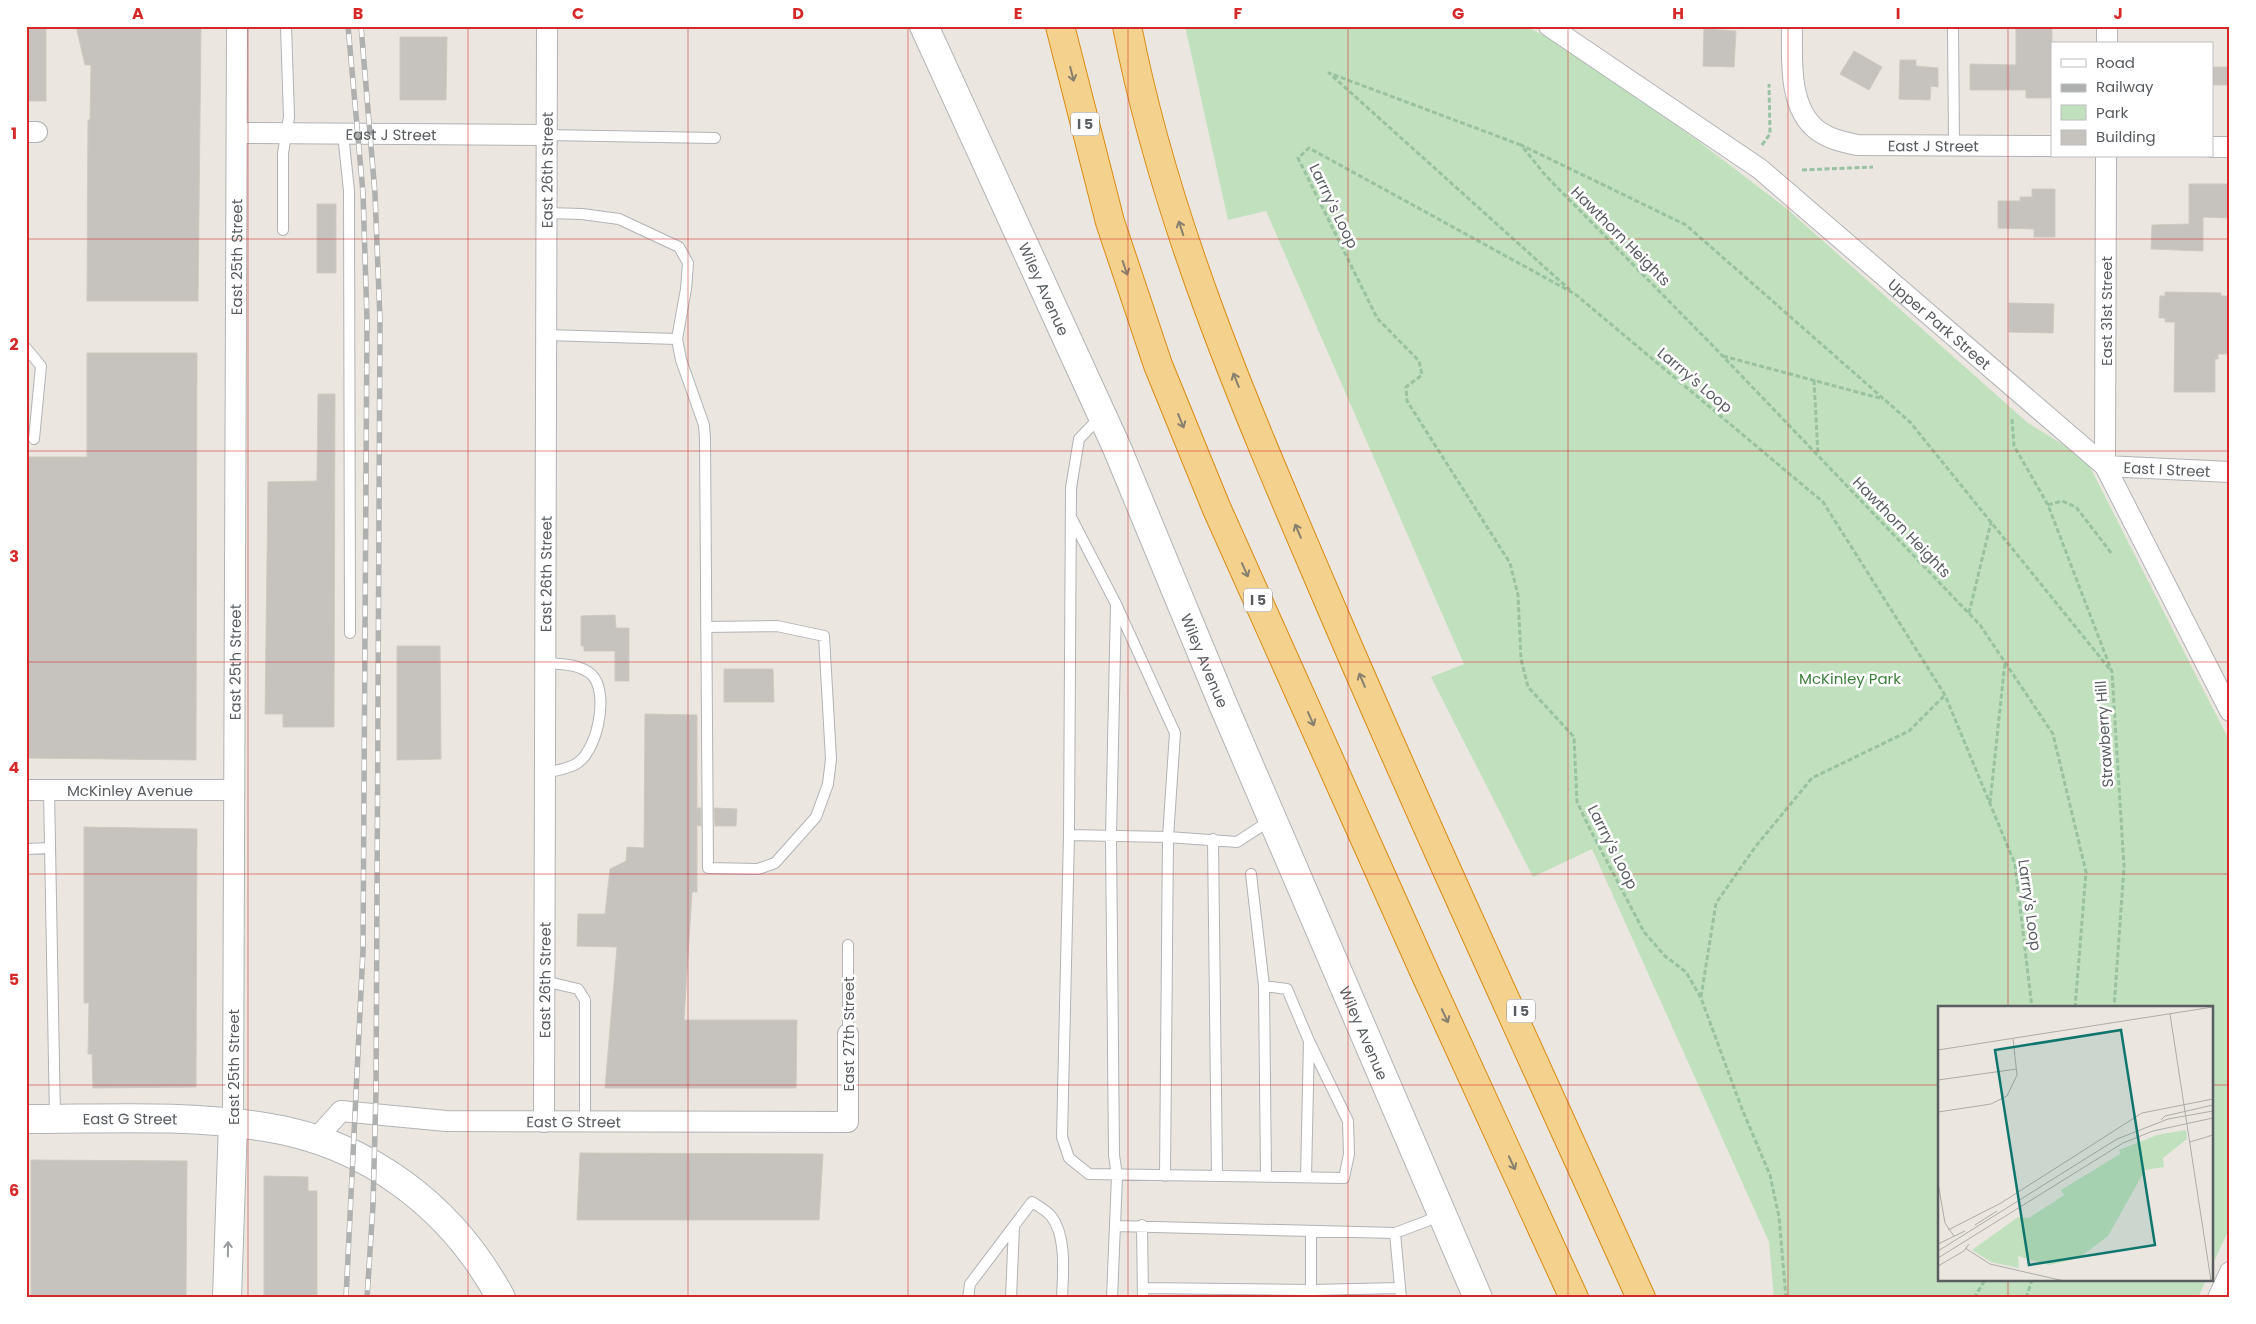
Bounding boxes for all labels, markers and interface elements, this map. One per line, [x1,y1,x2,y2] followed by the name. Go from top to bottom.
[132,2,144,25] text: A
[353,2,363,25] text: B
[572,2,584,25] text: C
[792,2,804,25] text: D
[1014,2,1022,25] text: E
[1234,2,1243,25] text: F
[1452,2,1464,25] text: G
[1672,2,1684,25] text: H
[1896,2,1900,25] text: I
[2113,2,2123,25] text: J
[2051,42,2214,158] legend
[2096,52,2135,73] text: Road
[1068,65,1077,81] one-way arrow
[2096,76,2154,97] text: Railway
[2096,102,2128,123] text: Park
[536,112,557,228] street label: East 26th Street
[1071,112,1099,136] road number: I 5
[11,122,17,145] text: 1
[345,123,437,145] street label: East J Street
[2096,126,2156,147] text: Building
[1888,135,1979,156] street label: East J Street
[1304,160,1364,252] street label: Larrry's Loop
[1567,182,1676,291] street label: Hawthorn Heights
[225,199,247,315] street label: East 25th Street
[1176,220,1185,236] one-way arrow
[1014,239,1075,339] street label: Wiley Avenue
[2096,256,2117,366] street label: East 31st Street
[1121,260,1130,276] one-way arrow
[1884,273,1996,374] street label: Upper Park Street
[9,333,19,356] text: 2
[1653,342,1737,418] street label: Larrry's Loop
[1231,373,1240,389] one-way arrow
[1176,413,1186,428] one-way arrow
[2123,456,2211,482] street label: East I Street
[1848,472,1956,582] street label: Hawthorn Heights
[535,516,556,632] street label: East 26th Street
[1293,524,1303,539] one-way arrow
[9,545,19,568] text: 3
[1240,562,1250,577] one-way arrow
[1244,588,1272,612] road number: I 5
[224,604,245,720] street label: East 25th Street
[1176,610,1234,711] street label: Wiley Avenue
[1799,668,1901,689] park label: McKinley Park
[1357,673,1367,688] one-way arrow
[2090,680,2118,788] street label: Strawberry Hill
[1307,711,1317,726] one-way arrow
[9,756,20,779] text: 4
[67,780,193,801] street label: McKinley Avenue
[1583,801,1643,893] street label: Larrry's Loop
[2013,858,2047,952] street label: Larrry's Loop
[534,922,555,1038] street label: East 26th Street
[9,968,19,991] text: 5
[838,977,859,1091] street label: East 27th Street
[1335,983,1394,1083] street label: Wiley Avenue
[1507,999,1535,1022] road number: I 5
[1938,1006,2214,1282] inset map
[1440,1008,1450,1023] one-way arrow
[223,1009,244,1125] street label: East 25th Street
[82,1108,178,1129] street label: East G Street
[526,1111,621,1132] street label: East G Street
[1508,1155,1518,1170] one-way arrow
[9,1179,19,1202] text: 6
[223,1241,233,1258] one-way arrow

